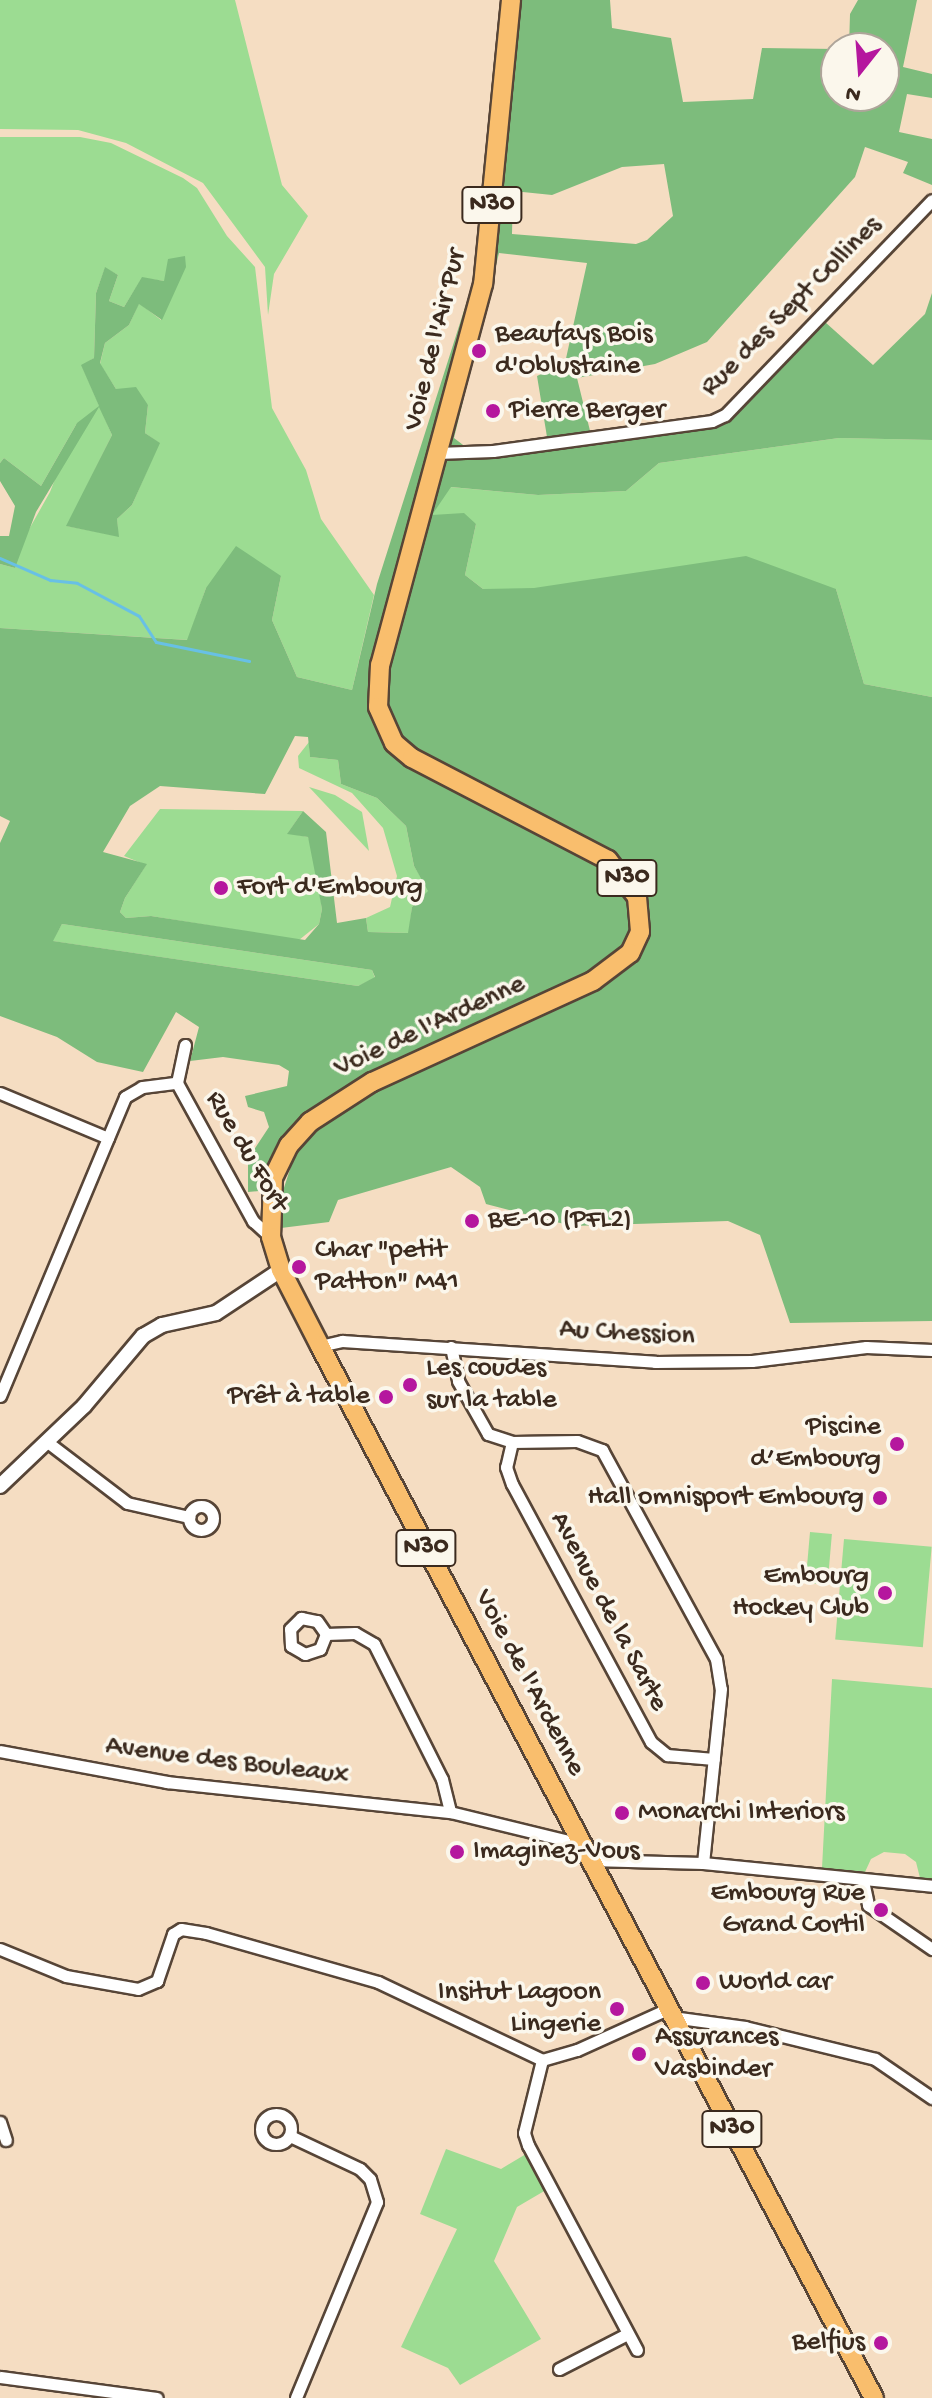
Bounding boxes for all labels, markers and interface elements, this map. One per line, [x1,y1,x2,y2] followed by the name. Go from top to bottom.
[820,32,900,112] north arrow
[843,79,864,108] text: N
[460,183,524,227] road number: N30
[695,210,889,404] street label: Rue des Sept Collines
[397,246,475,434] street label: Voie de l'Air Pur
[495,318,653,384] place label: Beaufays Bois d'Oblustaine
[470,342,488,360] marker: Beaufays Bois d'Oblustaine
[509,394,665,428] place label: Pierre Berger
[484,402,502,420] marker: Pierre Berger
[595,856,659,900] road number: N30
[237,871,423,905] place label: Fort d'Embourg
[212,879,230,897] marker: Fort d'Embourg
[329,968,531,1086] street label: Voie de l'Ardenne
[197,1085,295,1219] street label: Rue du Fort
[488,1204,632,1238] place label: BE-10 (PFL2)
[463,1212,481,1230] marker: BE-10 (PFL2)
[315,1234,459,1300] place label: Char "petit Patton" M41
[290,1258,308,1276] marker: Char "petit Patton" M41
[558,1314,696,1354] street label: Au Chession
[426,1352,557,1418] place label: Les coudes sur la table
[401,1376,419,1394] marker: Les coudes sur la table
[228,1380,370,1414] place label: Prêt à table
[377,1388,395,1406] marker: Prêt à table
[750,1411,881,1477] place label: Piscine d’Embourg
[888,1435,906,1453] marker: Piscine d’Embourg
[588,1481,864,1515] place label: Hall omnisport Embourg
[871,1489,889,1507] marker: Hall omnisport Embourg
[541,1507,675,1717] street label: Avenue de la Sarte
[394,1526,458,1570] road number: N30
[732,1560,869,1626] place label: Embourg Hockey Club
[466,1584,592,1782] street label: Voie de l'Ardenne
[876,1584,894,1602] marker: Embourg Hockey Club
[104,1730,350,1794] street label: Avenue des Bouleaux
[638,1796,845,1830] place label: Monarchi Interiors
[613,1804,631,1822] marker: Monarchi Interiors
[473,1835,640,1869] place label: Imaginez-Vous
[448,1843,466,1861] marker: Imaginez-Vous
[710,1877,865,1943] place label: Embourg Rue Grand Cortil
[872,1901,890,1919] marker: Embourg Rue Grand Cortil
[719,1966,831,2000] place label: World car
[694,1974,712,1992] marker: World car
[438,1976,601,2042] place label: Insitut Lagoon Lingerie
[608,2000,626,2018] marker: Insitut Lagoon Lingerie
[655,2021,778,2087] place label: Assurances Vasbinder
[630,2045,648,2063] marker: Assurances Vasbinder
[700,2107,764,2151] road number: N30
[792,2326,865,2360] place label: Belfius
[872,2334,890,2352] marker: Belfius

